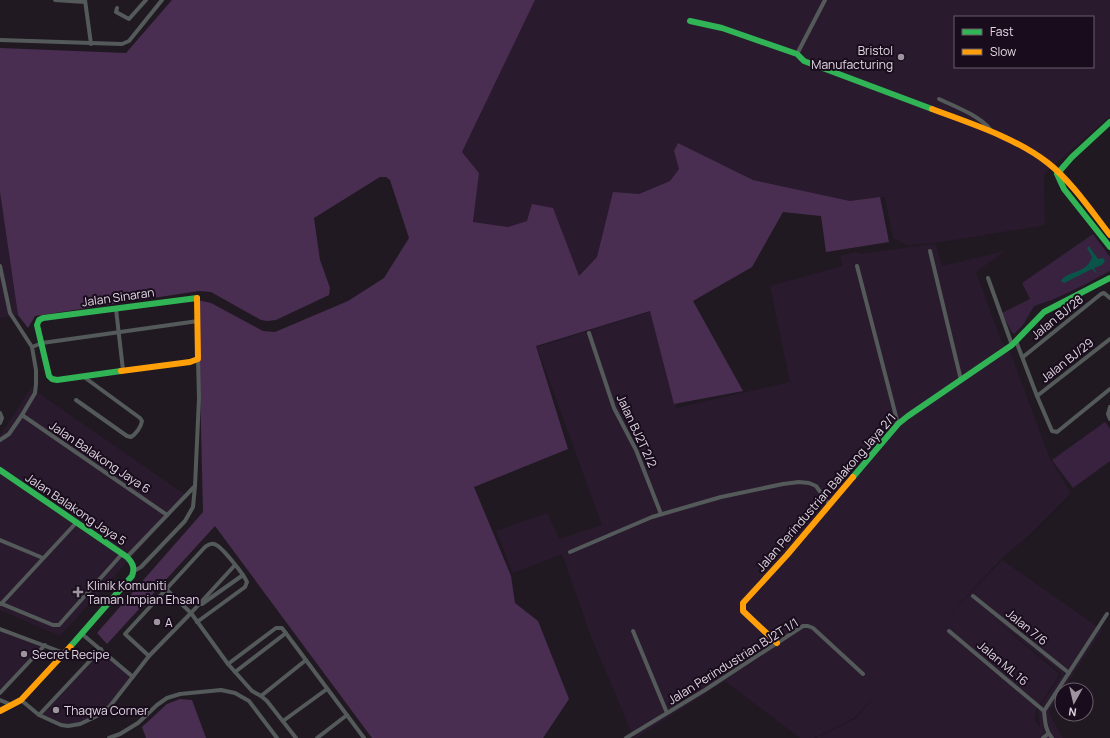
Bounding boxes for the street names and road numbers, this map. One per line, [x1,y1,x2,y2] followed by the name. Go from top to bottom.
[81,283,155,311] street label: Jalan Sinaran
[1027,291,1087,343] street label: Jalan BJ/28
[1037,334,1097,386] street label: Jalan BJ/29
[613,392,661,470] street label: Jalan BJ2T 2/2
[752,409,900,575] street label: Jalan Perindustrian Balakong Jaya 2/1
[46,417,154,497] street label: Jalan Balakong Jaya 6
[22,469,130,549] street label: Jalan Balakong Jaya 5
[1002,605,1052,649] street label: Jalan 7/6
[664,614,802,708] street label: Jalan Perindustrian BJ2T 1/1
[974,637,1032,689] street label: Jalan ML 16

